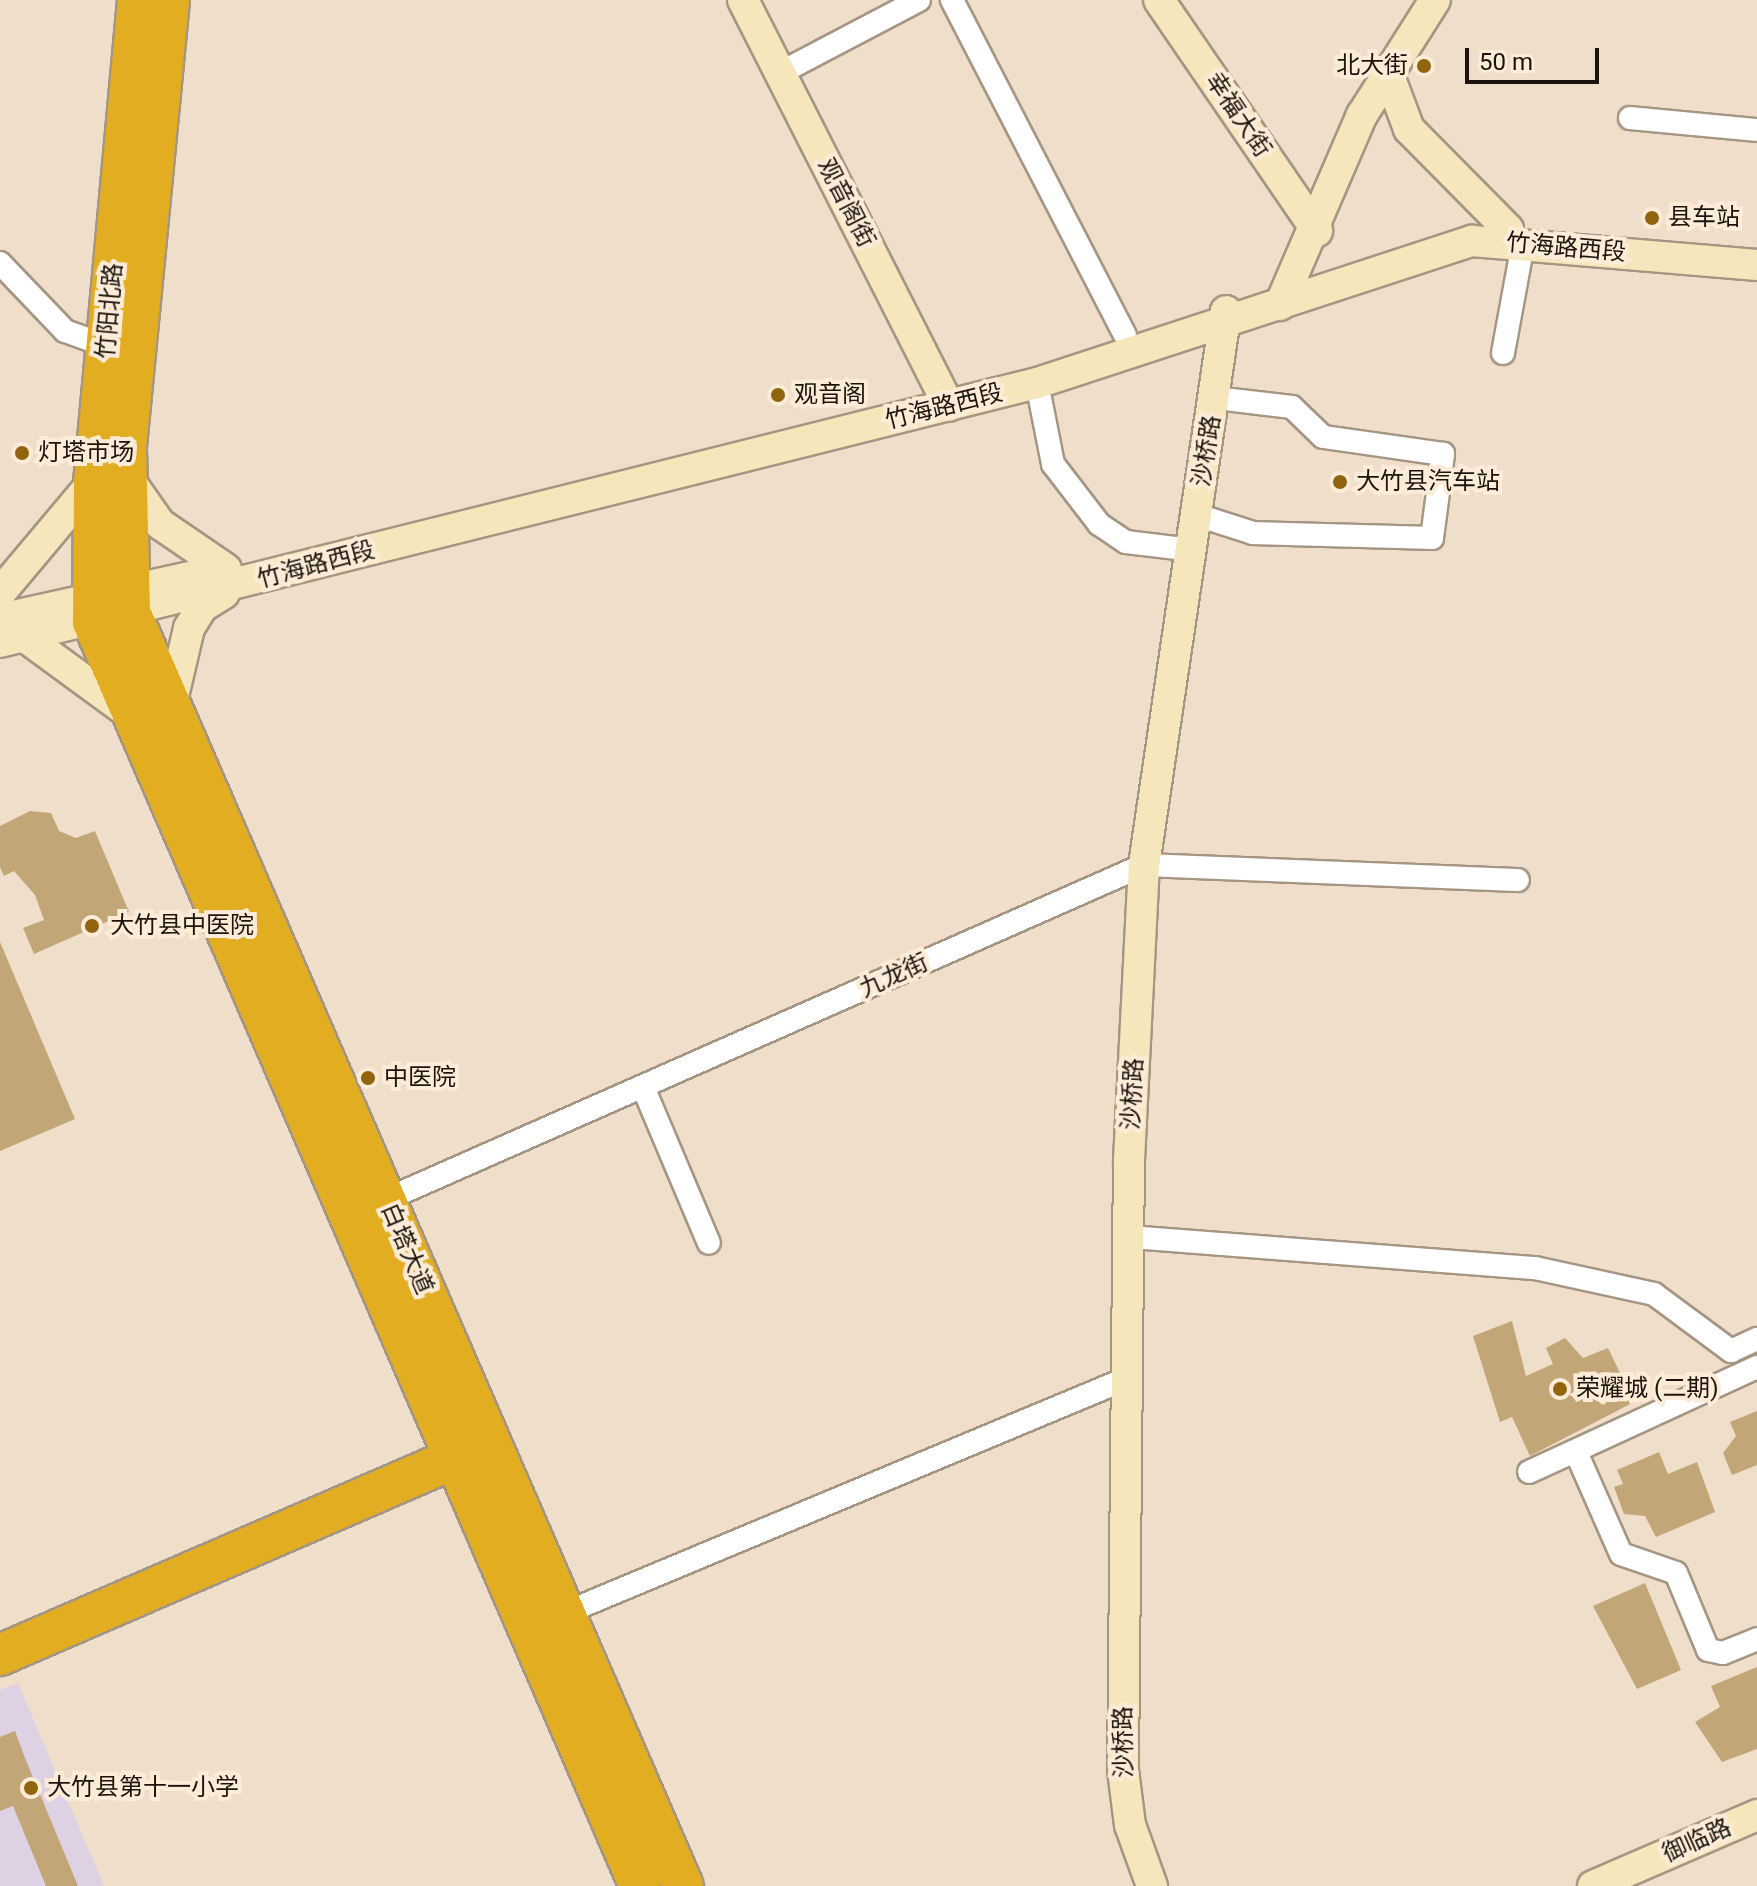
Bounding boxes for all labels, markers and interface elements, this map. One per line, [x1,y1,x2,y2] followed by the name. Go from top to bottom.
[1469,32,1603,82] scale bar
[1479,48,1533,76] text: 50 m
[1336,52,1408,80] place label: 北大街
[1415,57,1433,75] marker: 北大街
[1199,67,1277,163] street label: 幸福大街
[811,154,881,252] street label: 观音阁街
[1668,204,1740,232] place label: 县车站
[1643,209,1661,227] marker: 县车站
[1505,228,1627,268] street label: 竹海路西段
[91,262,129,360] street label: 竹阳北路
[882,379,1006,435] street label: 竹海路西段
[794,381,866,409] place label: 观音阁
[769,386,787,404] marker: 观音阁
[1187,413,1227,489] street label: 沙桥路
[38,439,134,467] place label: 灯塔市场
[13,444,31,462] marker: 灯塔市场
[1356,468,1500,496] place label: 大竹县汽车站
[1331,473,1349,491] marker: 大竹县汽车站
[254,536,378,594] street label: 竹海路西段
[110,912,254,940] place label: 大竹县中医院
[81,915,103,937] marker: 大竹县中医院
[855,948,933,1004] street label: 九龙街
[1117,1057,1149,1131] street label: 沙桥路
[384,1064,456,1092] place label: 中医院
[359,1069,377,1087] marker: 中医院
[375,1199,439,1299] street label: 白塔大道
[1576,1375,1719,1403] place label: 荣耀城 (二期)
[1551,1380,1569,1398] marker: 荣耀城 (二期)
[1109,1706,1139,1778] street label: 沙桥路
[47,1774,239,1802] place label: 大竹县第十一小学
[22,1779,40,1797] marker: 大竹县第十一小学
[1658,1813,1736,1869] street label: 御临路

